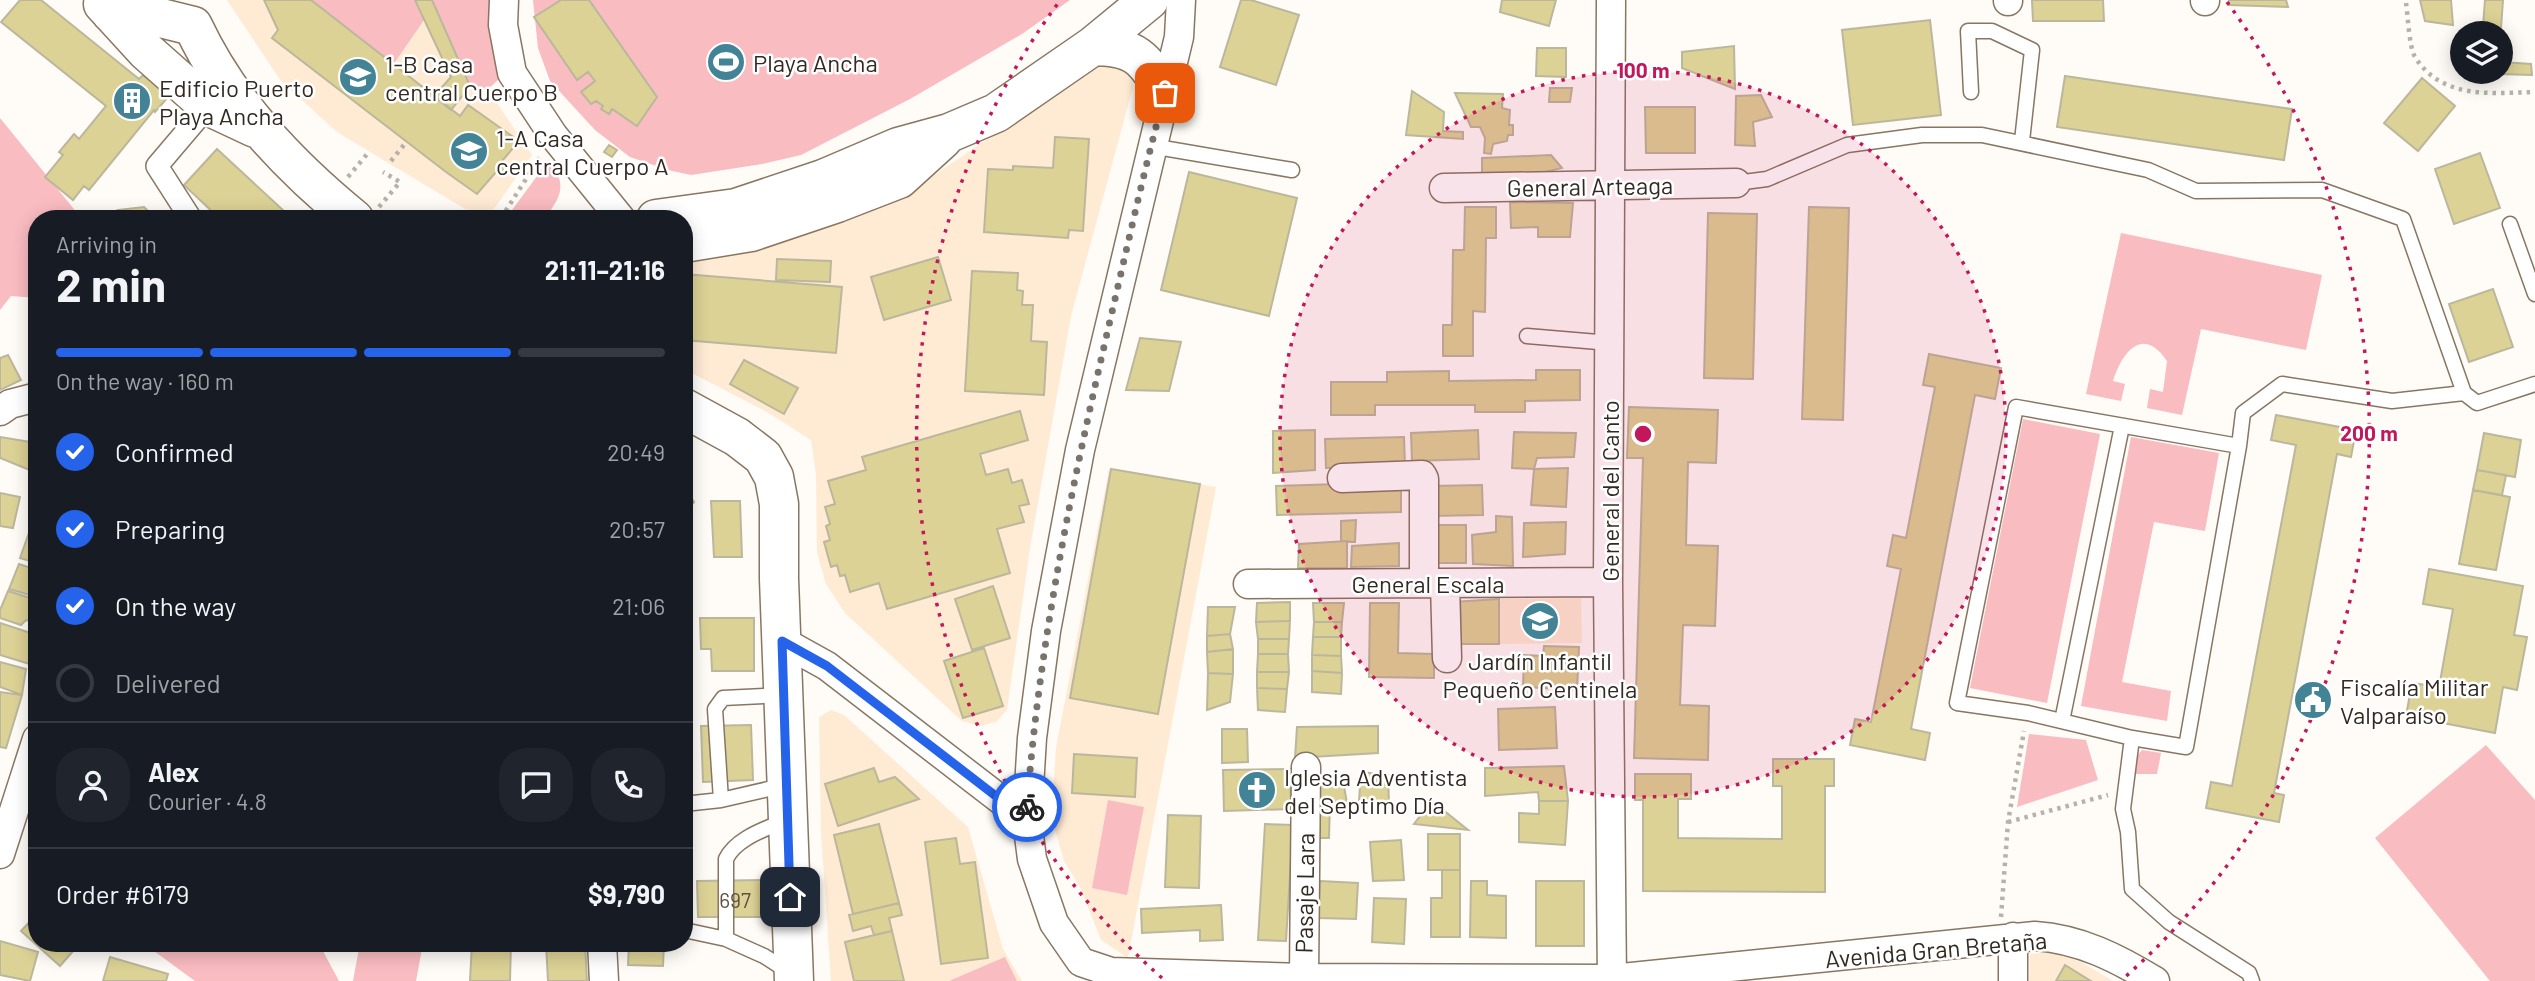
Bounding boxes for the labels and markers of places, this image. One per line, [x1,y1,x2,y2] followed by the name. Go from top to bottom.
[705,41,747,83] sports icon: Playa Ancha
[753,48,878,77] place label: Playa Ancha
[385,49,558,106] place label: 1-B Casa central Cuerpo B
[337,56,379,98] school or university icon: 1-B Casa central Cuerpo B
[1135,63,1195,123] pin
[159,73,314,130] place label: Edificio Puerto Playa Ancha
[111,80,153,122] building icon: Edificio Puerto Playa Ancha
[496,123,669,180] place label: 1-A Casa central Cuerpo A
[448,130,490,172] school or university icon: 1-A Casa central Cuerpo A
[1631,422,1655,446] centre of rings
[1519,600,1561,642] school or university icon: Jardín Infantil Pequeño Centinela
[1443,646,1637,703] place label: Jardín Infantil Pequeño Centinela
[2340,672,2489,729] place label: Fiscalía Militar Valparaíso
[2292,679,2334,721] public building icon: Fiscalía Militar Valparaíso
[1284,762,1467,819] place label: Iglesia Adventista del Septimo Día
[1236,769,1278,811] church icon: Iglesia Adventista del Septimo Día
[760,867,820,927] pin

